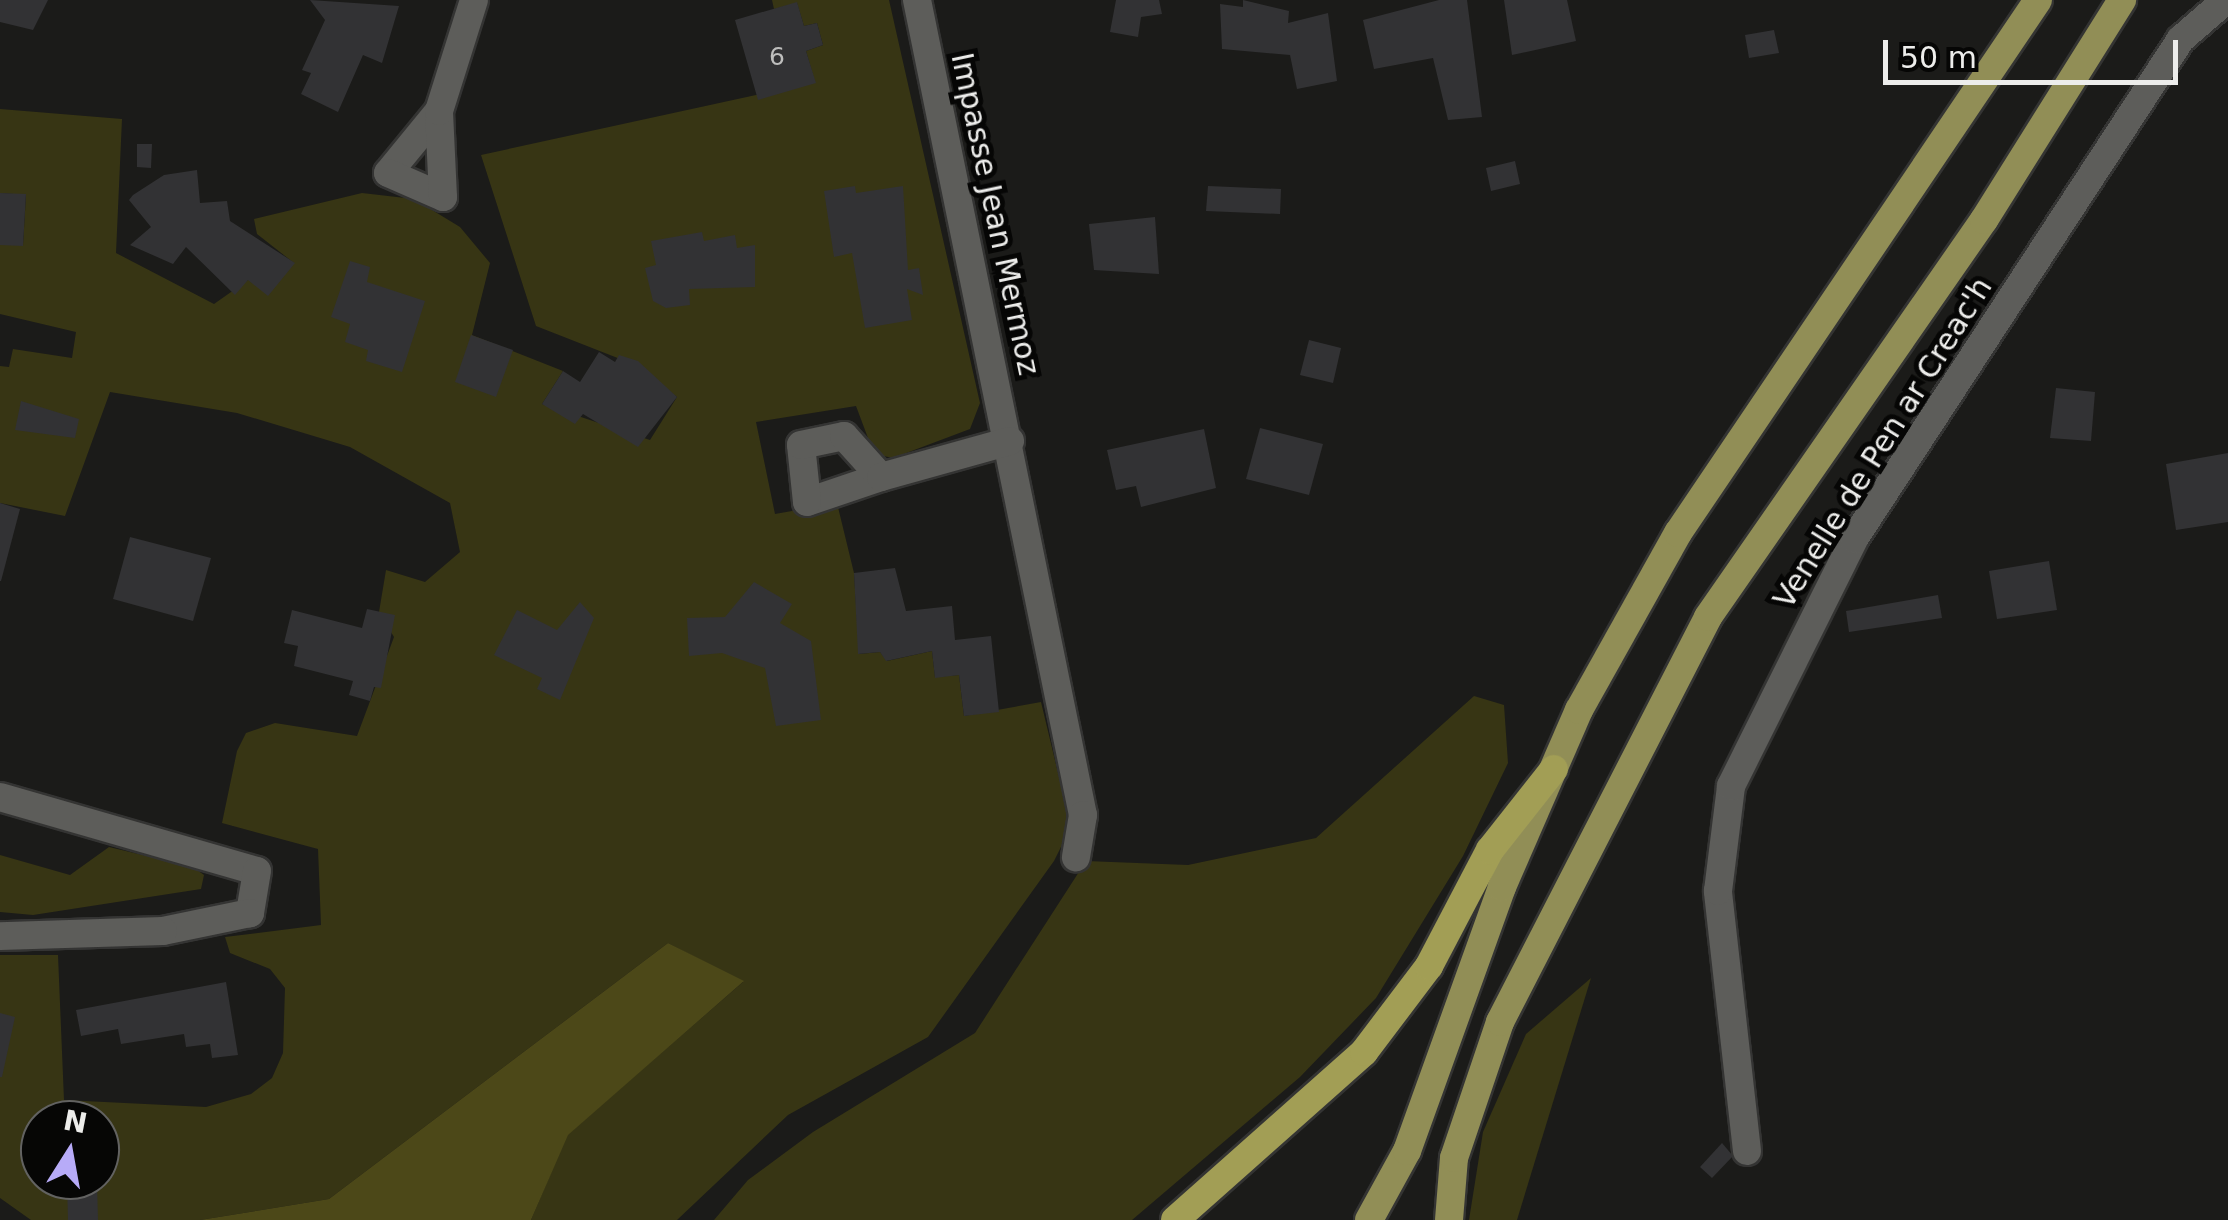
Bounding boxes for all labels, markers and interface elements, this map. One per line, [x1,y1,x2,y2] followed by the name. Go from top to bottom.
[1888,20,2183,82] scale bar
[1900,40,1977,75] text: 50 m
[769,42,785,72] house number: 6
[943,50,1047,378] street label: Impasse Jean Mermoz
[1766,271,2000,615] street label: Venelle de Pen ar Creac'h
[20,1100,120,1200] north arrow
[61,1104,90,1140] text: N

